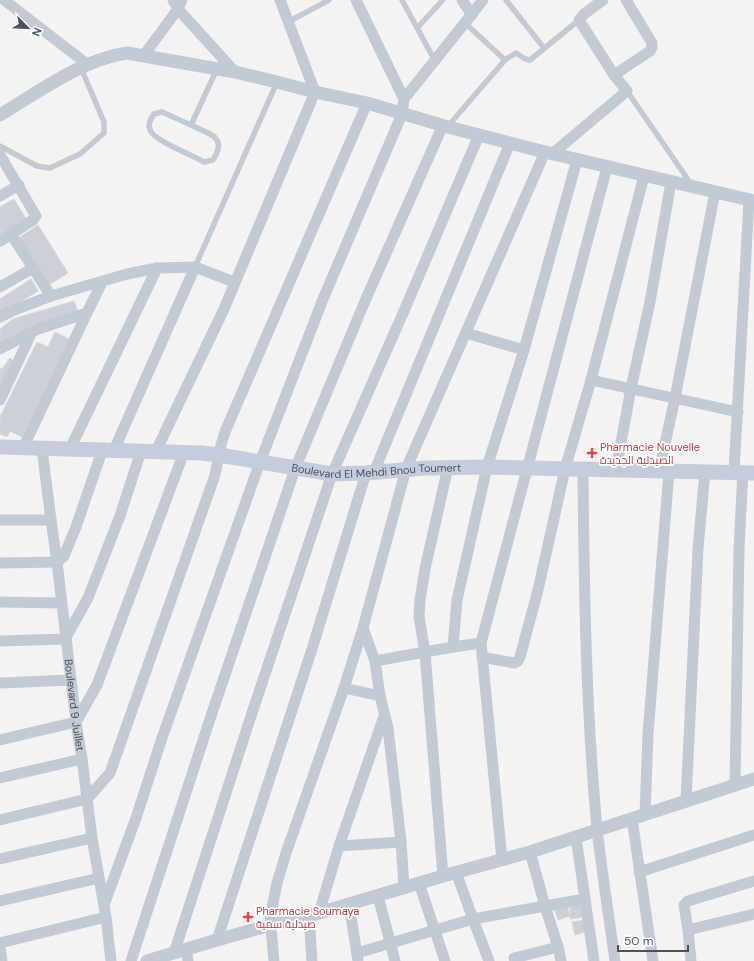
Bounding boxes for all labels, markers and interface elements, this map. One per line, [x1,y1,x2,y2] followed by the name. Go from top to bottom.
[8,8,48,48] north arrow
[29,26,45,39] text: N
[600,440,700,467] place label: Pharmacie Nouvelle الصيدلية الجديدة
[587,448,597,458] marker: Pharmacie Nouvelle الصيدلية الجديدة
[290,460,461,481] street label: Boulevard El Mehdi Bnou Toumert
[62,658,88,752] street label: Boulevard 9 Juillet
[256,904,359,931] place label: Pharmacie Soumaya صيدلية سمية
[243,912,253,922] marker: Pharmacie Soumaya صيدلية سمية
[618,927,688,953] scale bar
[624,933,653,949] text: 50 m

